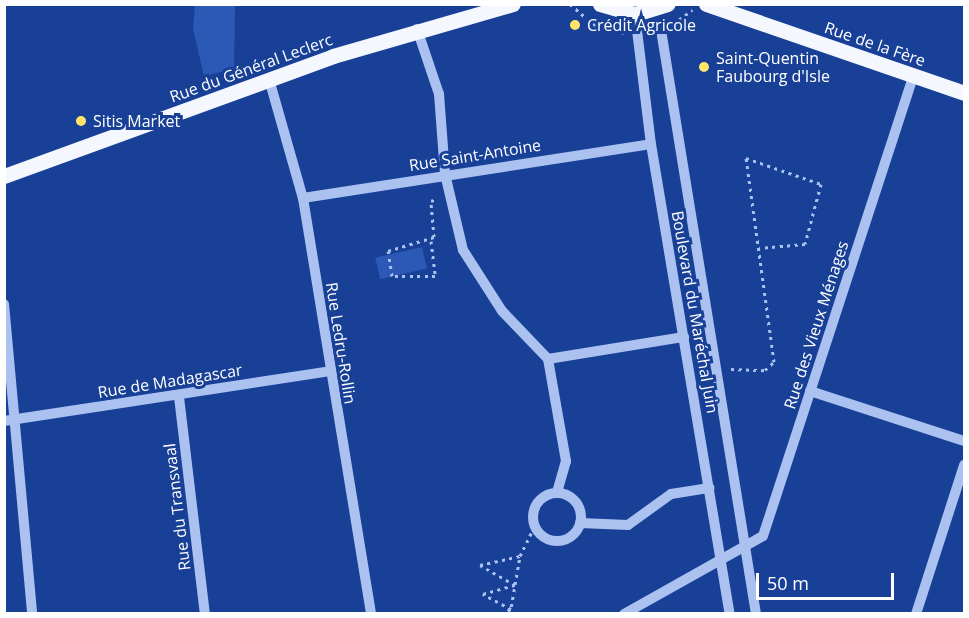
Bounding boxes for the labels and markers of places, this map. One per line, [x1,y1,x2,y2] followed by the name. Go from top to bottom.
[587,15,696,35] place label: Crédit Agricole
[568,18,582,32] marker: Crédit Agricole
[716,48,830,86] place label: Saint-Quentin Faubourg d'Isle
[697,60,711,74] marker: Saint-Quentin Faubourg d'Isle
[93,111,180,131] place label: Sitis Market
[74,114,88,128] marker: Sitis Market

